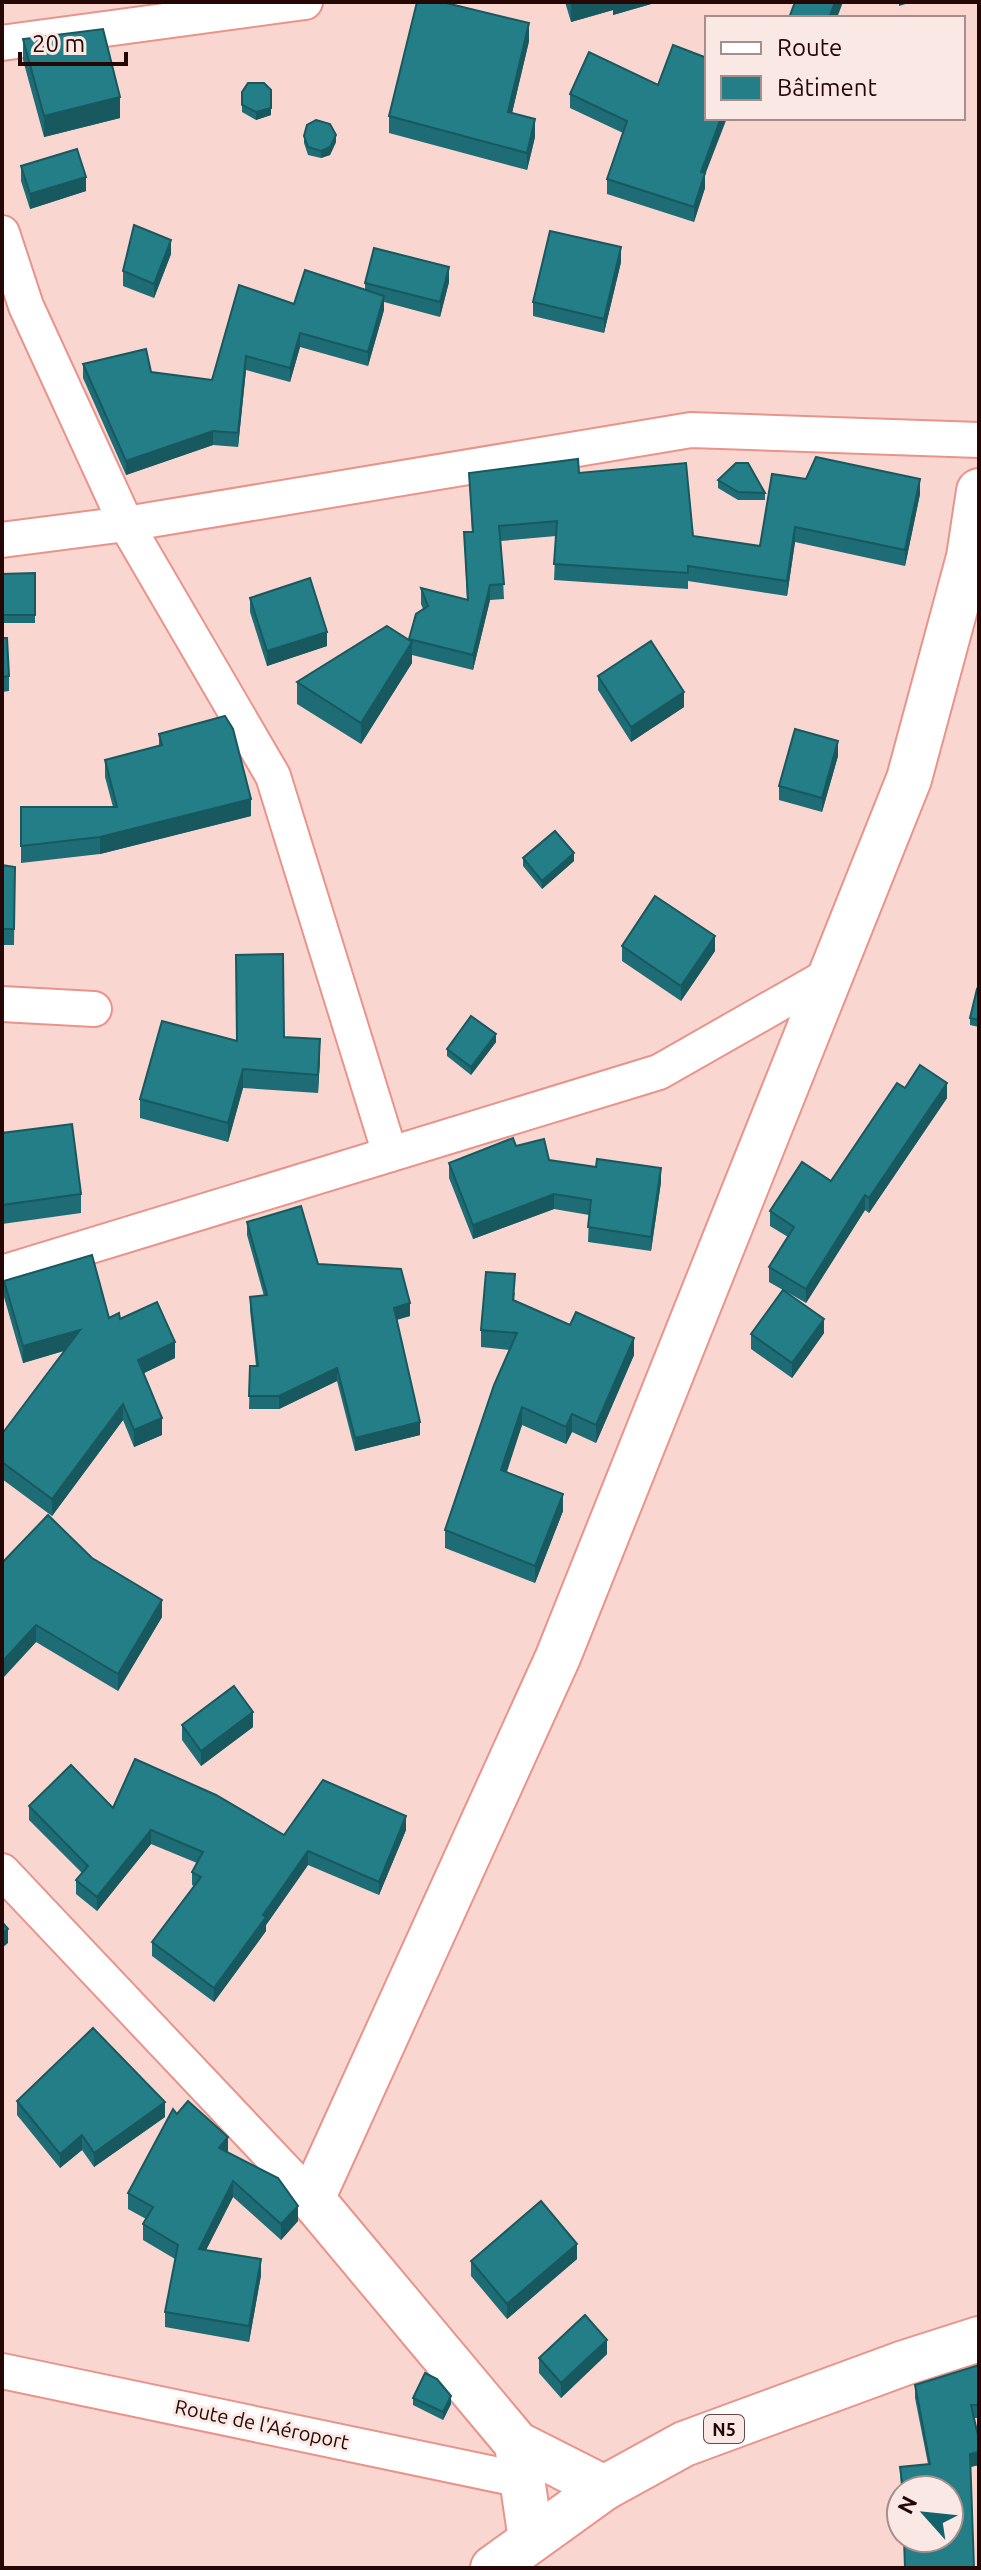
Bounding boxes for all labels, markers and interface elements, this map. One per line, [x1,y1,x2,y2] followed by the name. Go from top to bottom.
[20,16,126,66] scale bar
[705,16,965,120] legend
[32,30,85,57] text: 20 m
[777,34,842,61] text: Route
[777,74,878,101] text: Bâtiment
[173,2394,351,2454] street label: Route de l'Aéroport
[704,2415,744,2443] road number: N5
[885,2474,965,2554] north arrow
[892,2492,922,2518] text: N

